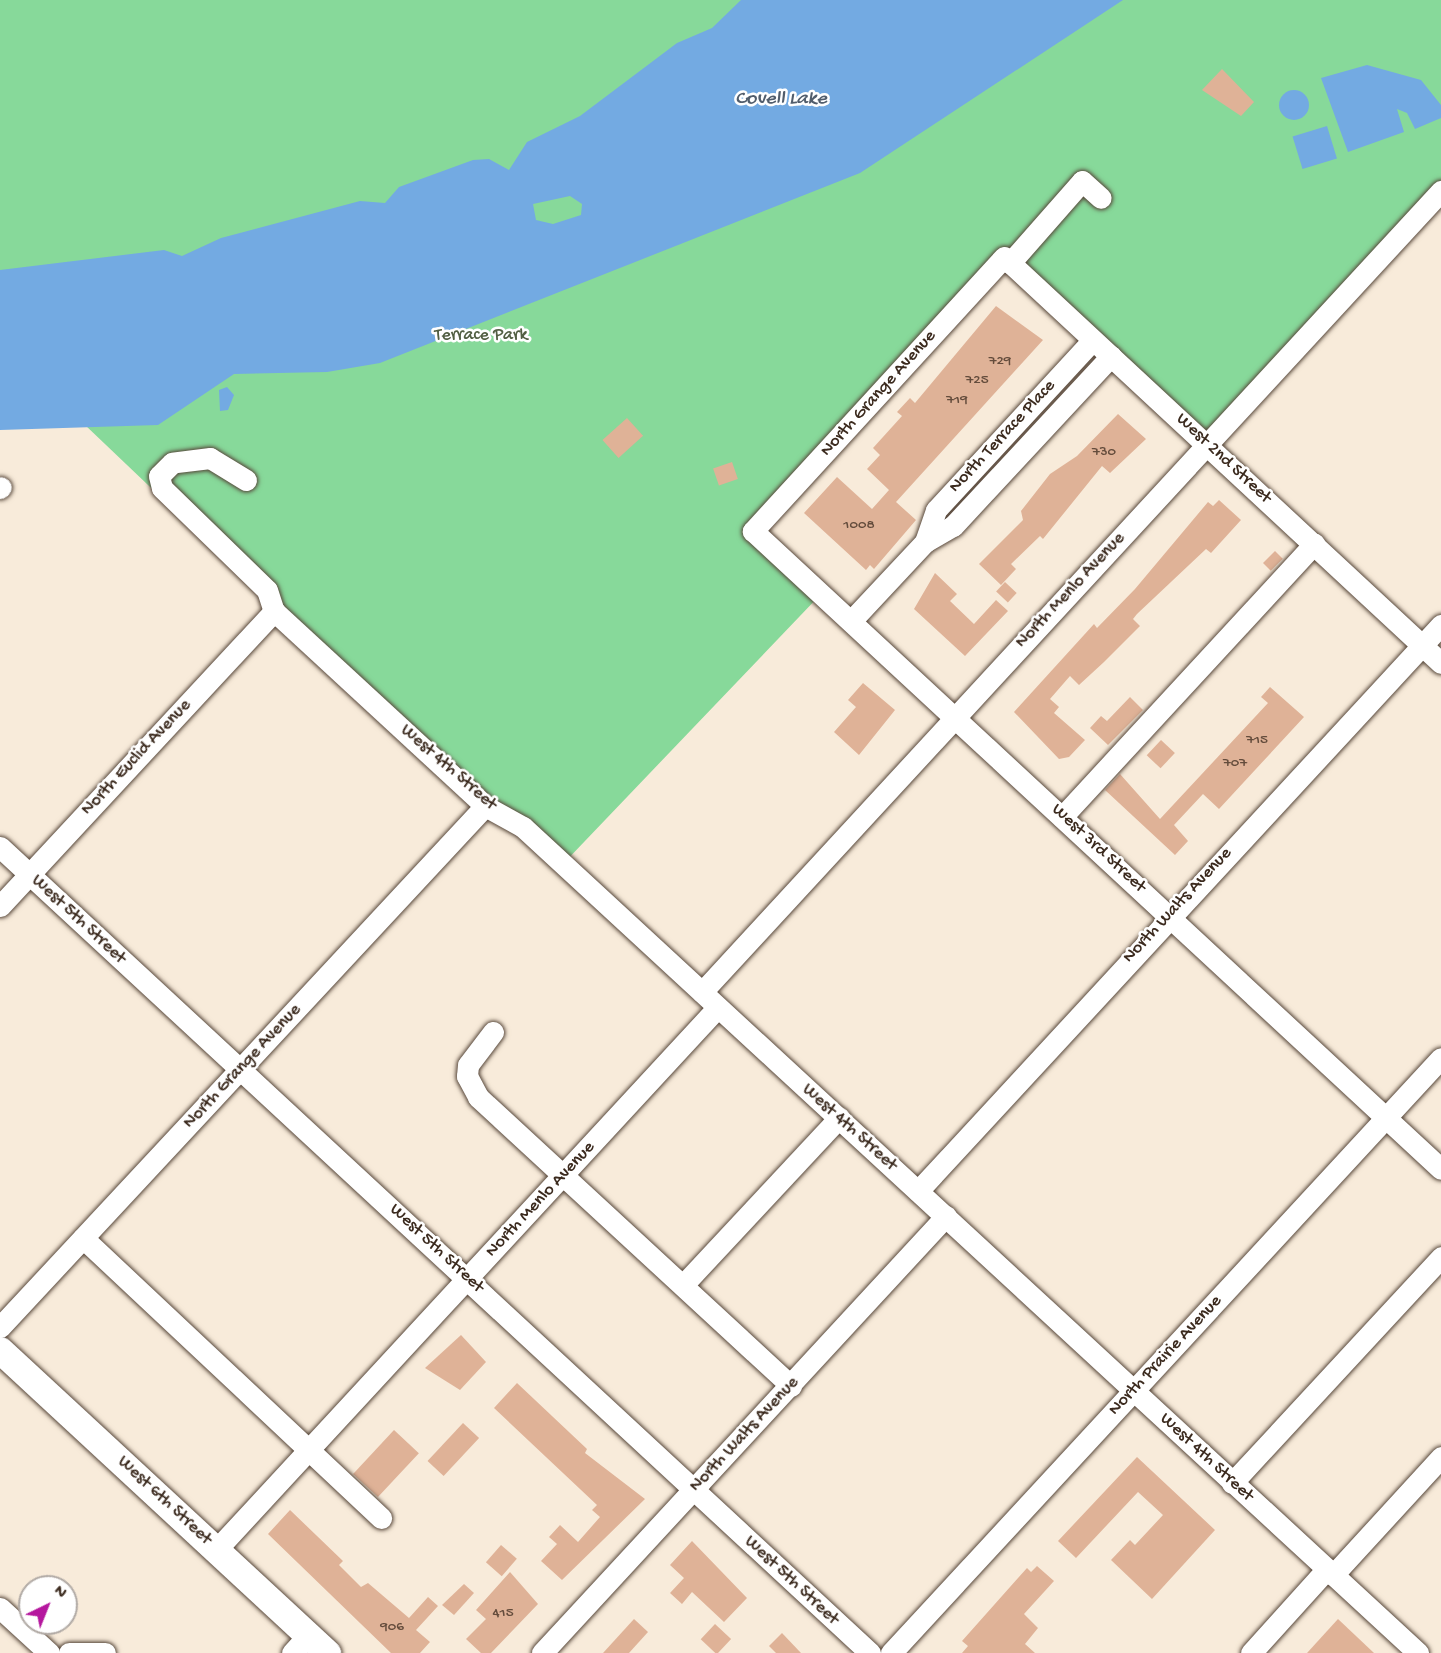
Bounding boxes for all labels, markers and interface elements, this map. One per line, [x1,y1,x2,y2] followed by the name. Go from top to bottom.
[735,87,827,111] water label: Covell Lake
[435,325,527,347] park label: Terrace Park
[816,326,942,462] street label: North Grange Avenue
[989,353,1011,371] house number: 729
[965,372,989,390] house number: 725
[945,376,1061,498] street label: North Terrace Place
[946,392,968,410] house number: 719
[1171,409,1275,509] street label: West 2nd Street
[1092,444,1116,462] house number: 730
[843,517,875,535] house number: 1008
[1012,528,1130,654] street label: North Menlo Avenue
[77,695,197,821] street label: North Euclid Avenue
[395,720,501,816] street label: West 4th Street
[1246,732,1268,750] house number: 715
[1223,755,1247,773] house number: 707
[1046,800,1150,898] street label: West 3rd Street
[1119,844,1237,968] street label: North Walts Avenue
[26,871,130,969] street label: West 5th Street
[180,1000,306,1134] street label: North Grange Avenue
[797,1080,901,1176] street label: West 4th Street
[482,1137,600,1263] street label: North Menlo Avenue
[384,1200,488,1298] street label: West 5th Street
[1105,1291,1227,1421] street label: North Prairie Avenue
[686,1373,804,1497] street label: North Walts Avenue
[1155,1409,1257,1507] street label: West 4th Street
[112,1452,216,1550] street label: West 6th Street
[739,1532,843,1630] street label: West 5th Street
[18,1575,78,1635] north arrow
[49,1582,70,1603] text: N
[492,1605,514,1623] house number: 415
[380,1619,404,1637] house number: 906

